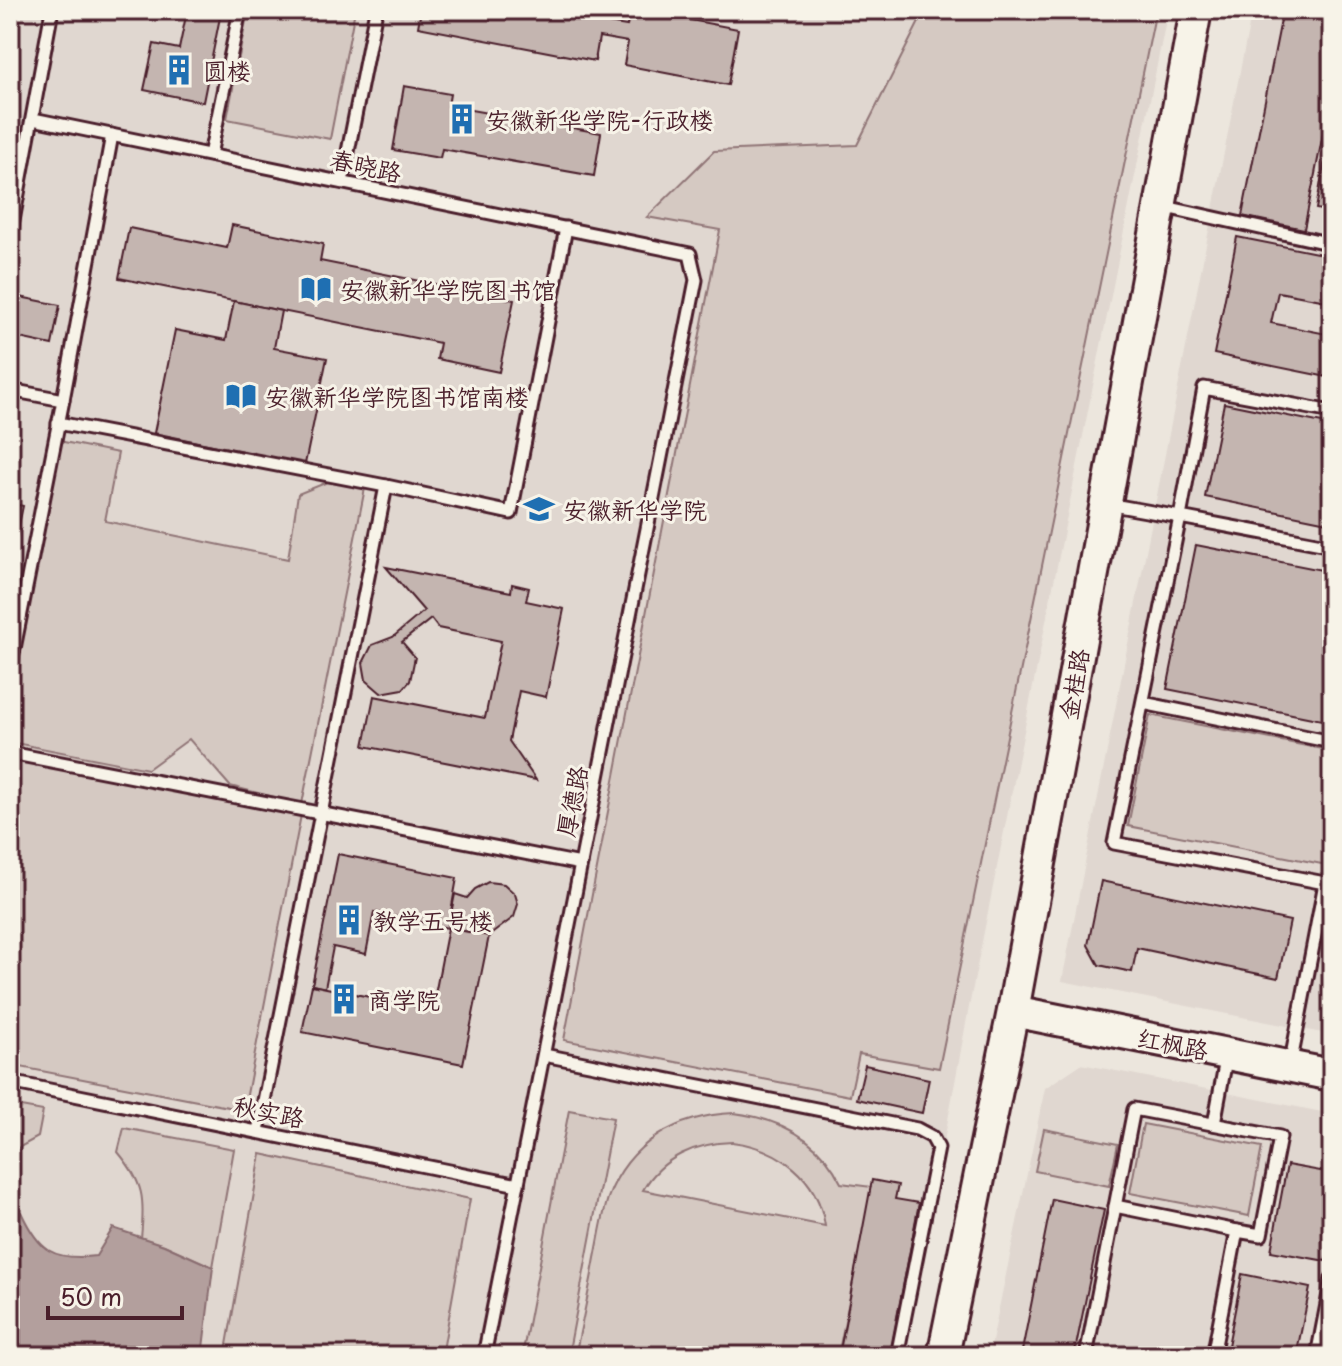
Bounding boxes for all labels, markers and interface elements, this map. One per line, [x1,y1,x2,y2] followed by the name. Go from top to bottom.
[203,52,251,88] place label: 圆楼
[162,53,196,87] building icon: 圆楼
[486,101,714,137] place label: 安徽新华学院-行政楼
[445,102,479,136] building icon: 安徽新华学院-行政楼
[327,140,405,190] street label: 春晓路
[340,271,556,307] place label: 安徽新华学院图书馆
[299,272,333,306] library icon: 安徽新华学院图书馆
[265,378,529,414] place label: 安徽新华学院图书馆南楼
[224,379,258,413] library icon: 安徽新华学院图书馆南楼
[563,491,707,527] place label: 安徽新华学院
[522,492,556,526] school or university icon: 安徽新华学院
[1049,645,1097,723] street label: 金桂路
[546,762,596,840] street label: 厚德路
[373,902,493,938] place label: 教学五号楼
[332,903,366,937] building icon: 教学五号楼
[368,981,440,1017] place label: 商学院
[327,982,361,1016] building icon: 商学院
[1134,1018,1212,1068] street label: 红枫路
[230,1086,308,1136] street label: 秋实路
[48,1270,182,1320] scale bar
[60,1278,122,1314] text: 50 m

